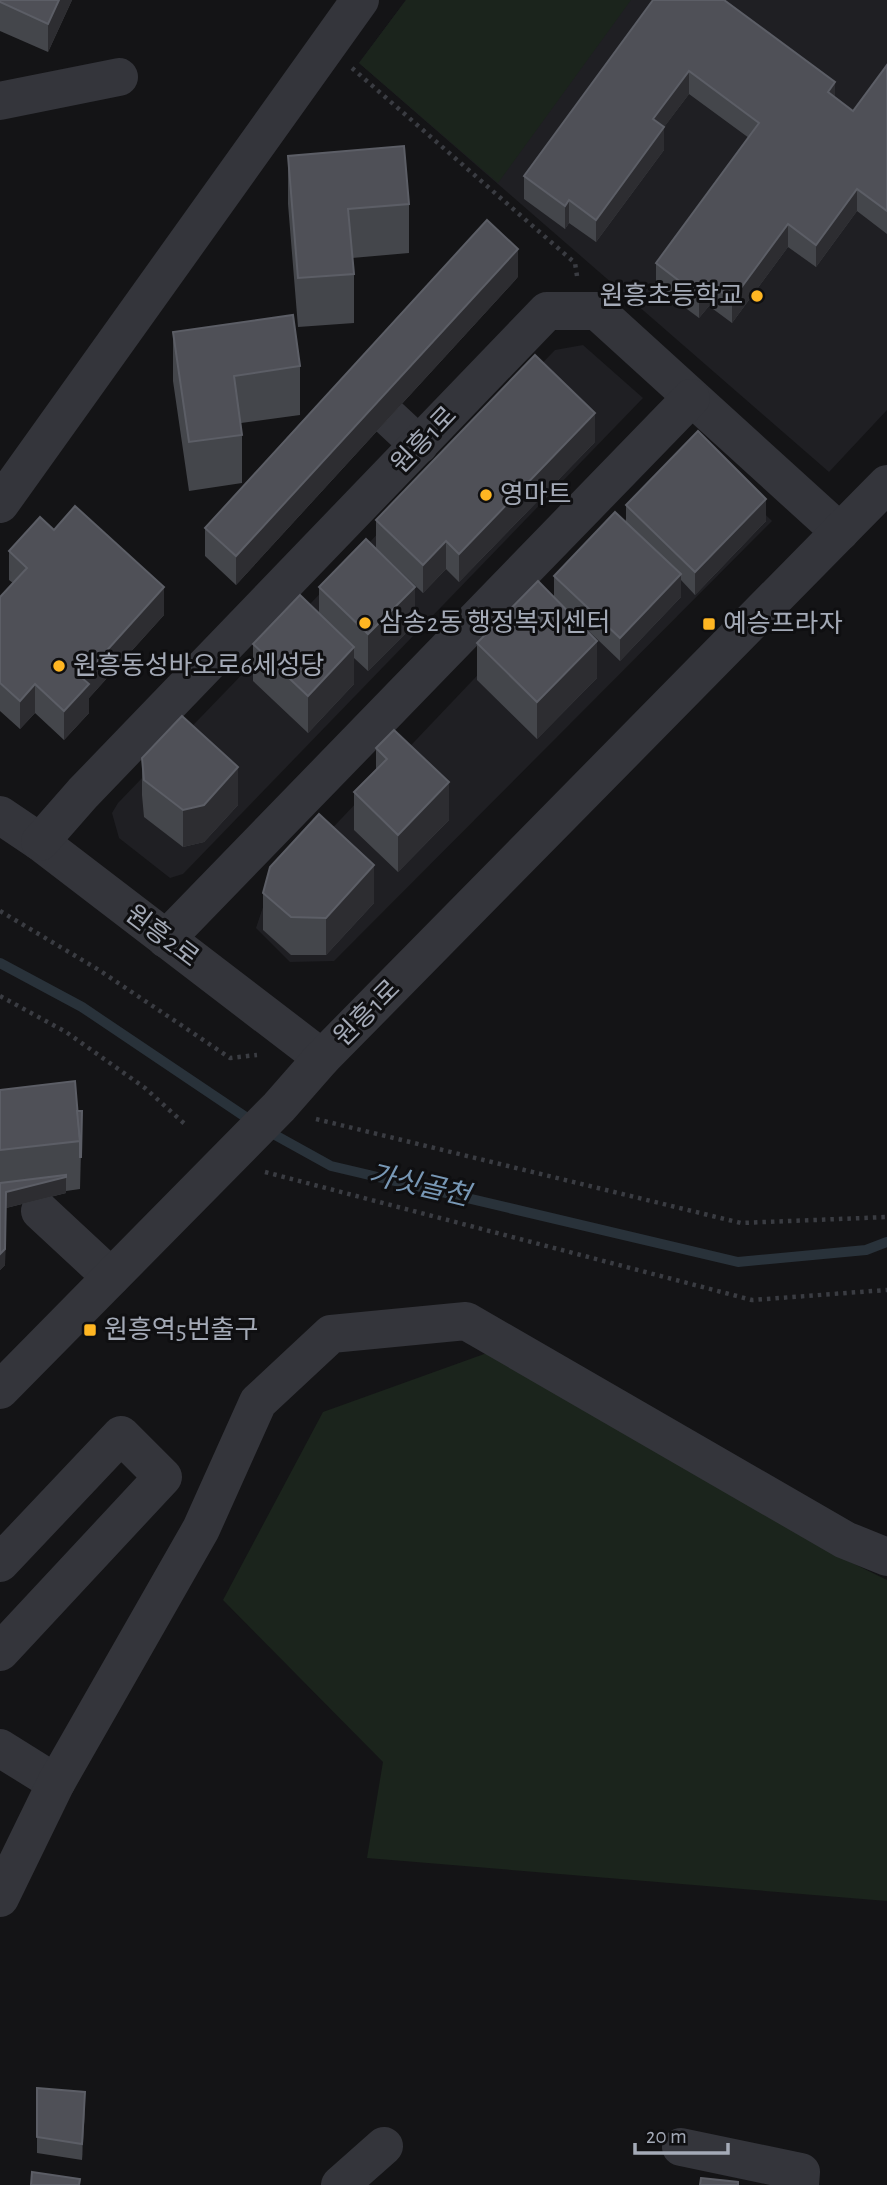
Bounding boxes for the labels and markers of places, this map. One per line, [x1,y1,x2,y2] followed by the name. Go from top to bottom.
[599,282,743,309] place label: 원흥초등학교
[749,288,765,304] marker: 원흥초등학교
[500,481,572,508] place label: 영마트
[478,487,494,503] marker: 영마트
[379,609,610,636] place label: 삼송2동 행정복지센터
[723,610,843,637] place label: 예승프라자
[357,615,373,631] marker: 삼송2동 행정복지센터
[701,616,717,632] marker: 예승프라자
[73,652,324,679] place label: 원흥동성바오로6세성당
[51,658,67,674] marker: 원흥동성바오로6세성당
[104,1316,258,1343] place label: 원흥역5번출구
[82,1322,98,1338] marker: 원흥역5번출구

